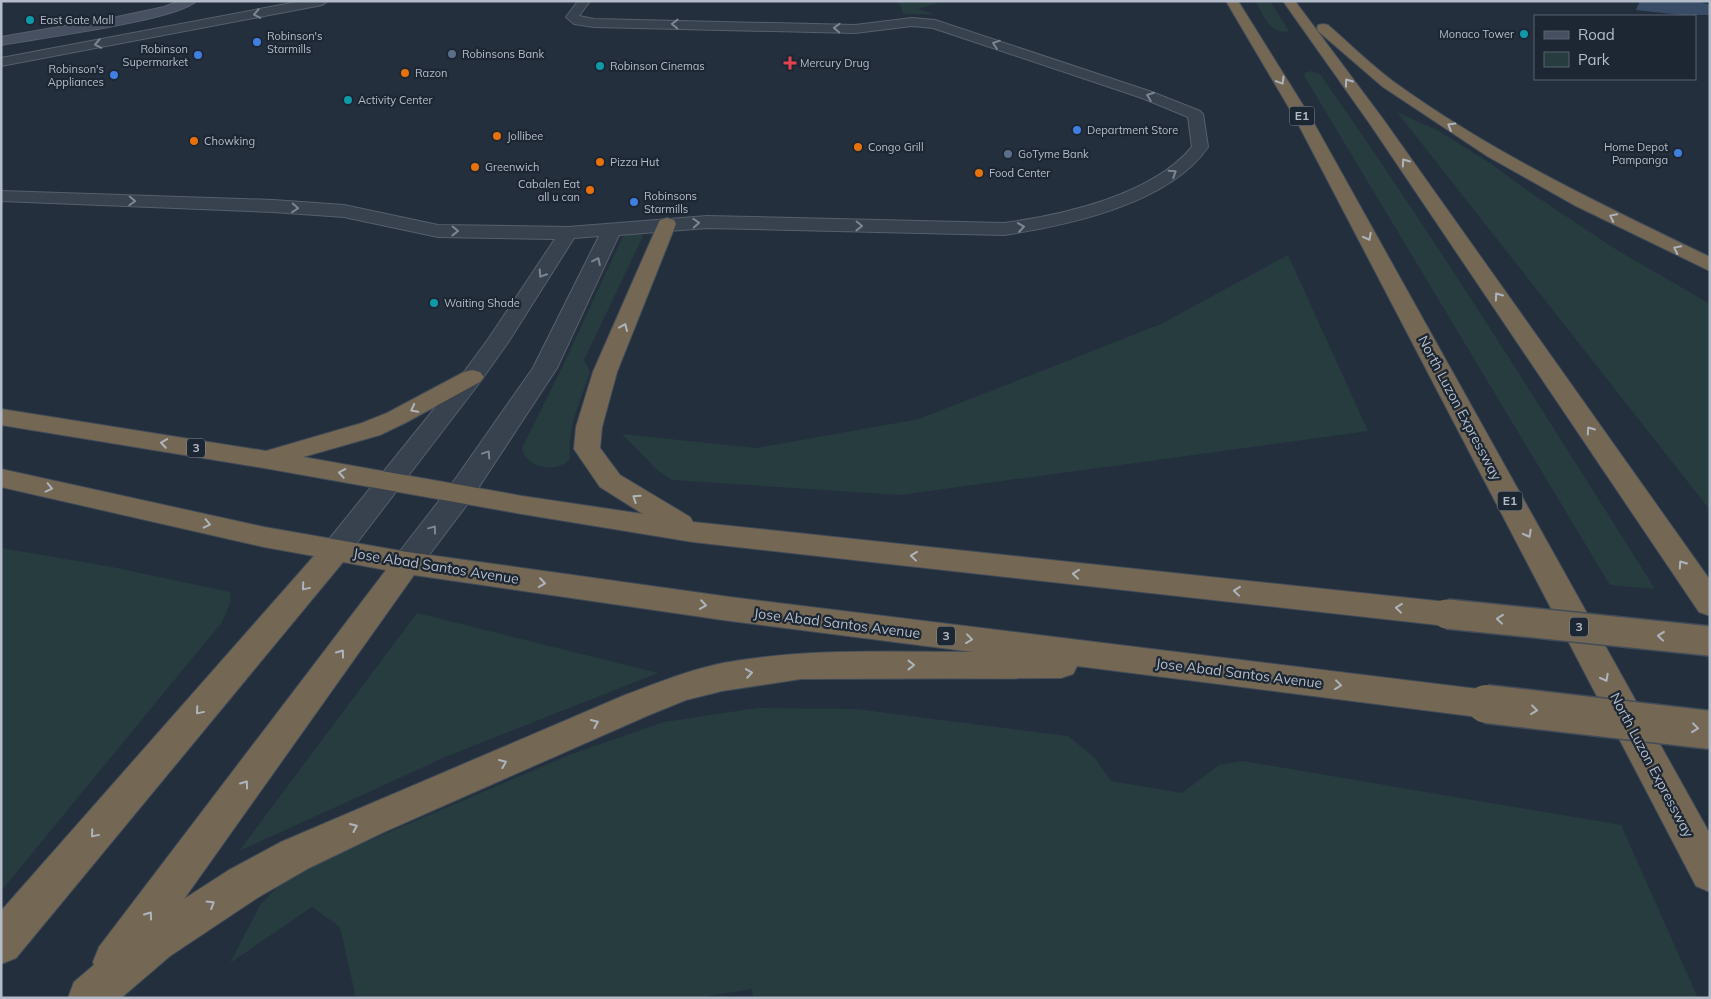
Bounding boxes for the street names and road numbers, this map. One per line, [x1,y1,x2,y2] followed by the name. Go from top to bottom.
[1290,106,1314,125] road number: E1
[1414,332,1506,484] street label: North Luzon Expressway
[187,438,205,458] road number: 3
[1498,492,1522,511] road number: E1
[352,544,520,588] street label: Jose Abad Santos Avenue
[753,604,921,642] street label: Jose Abad Santos Avenue
[1570,618,1588,636] road number: 3
[937,626,955,646] road number: 3
[1155,654,1323,692] street label: Jose Abad Santos Avenue
[1606,689,1698,841] street label: North Luzon Expressway

